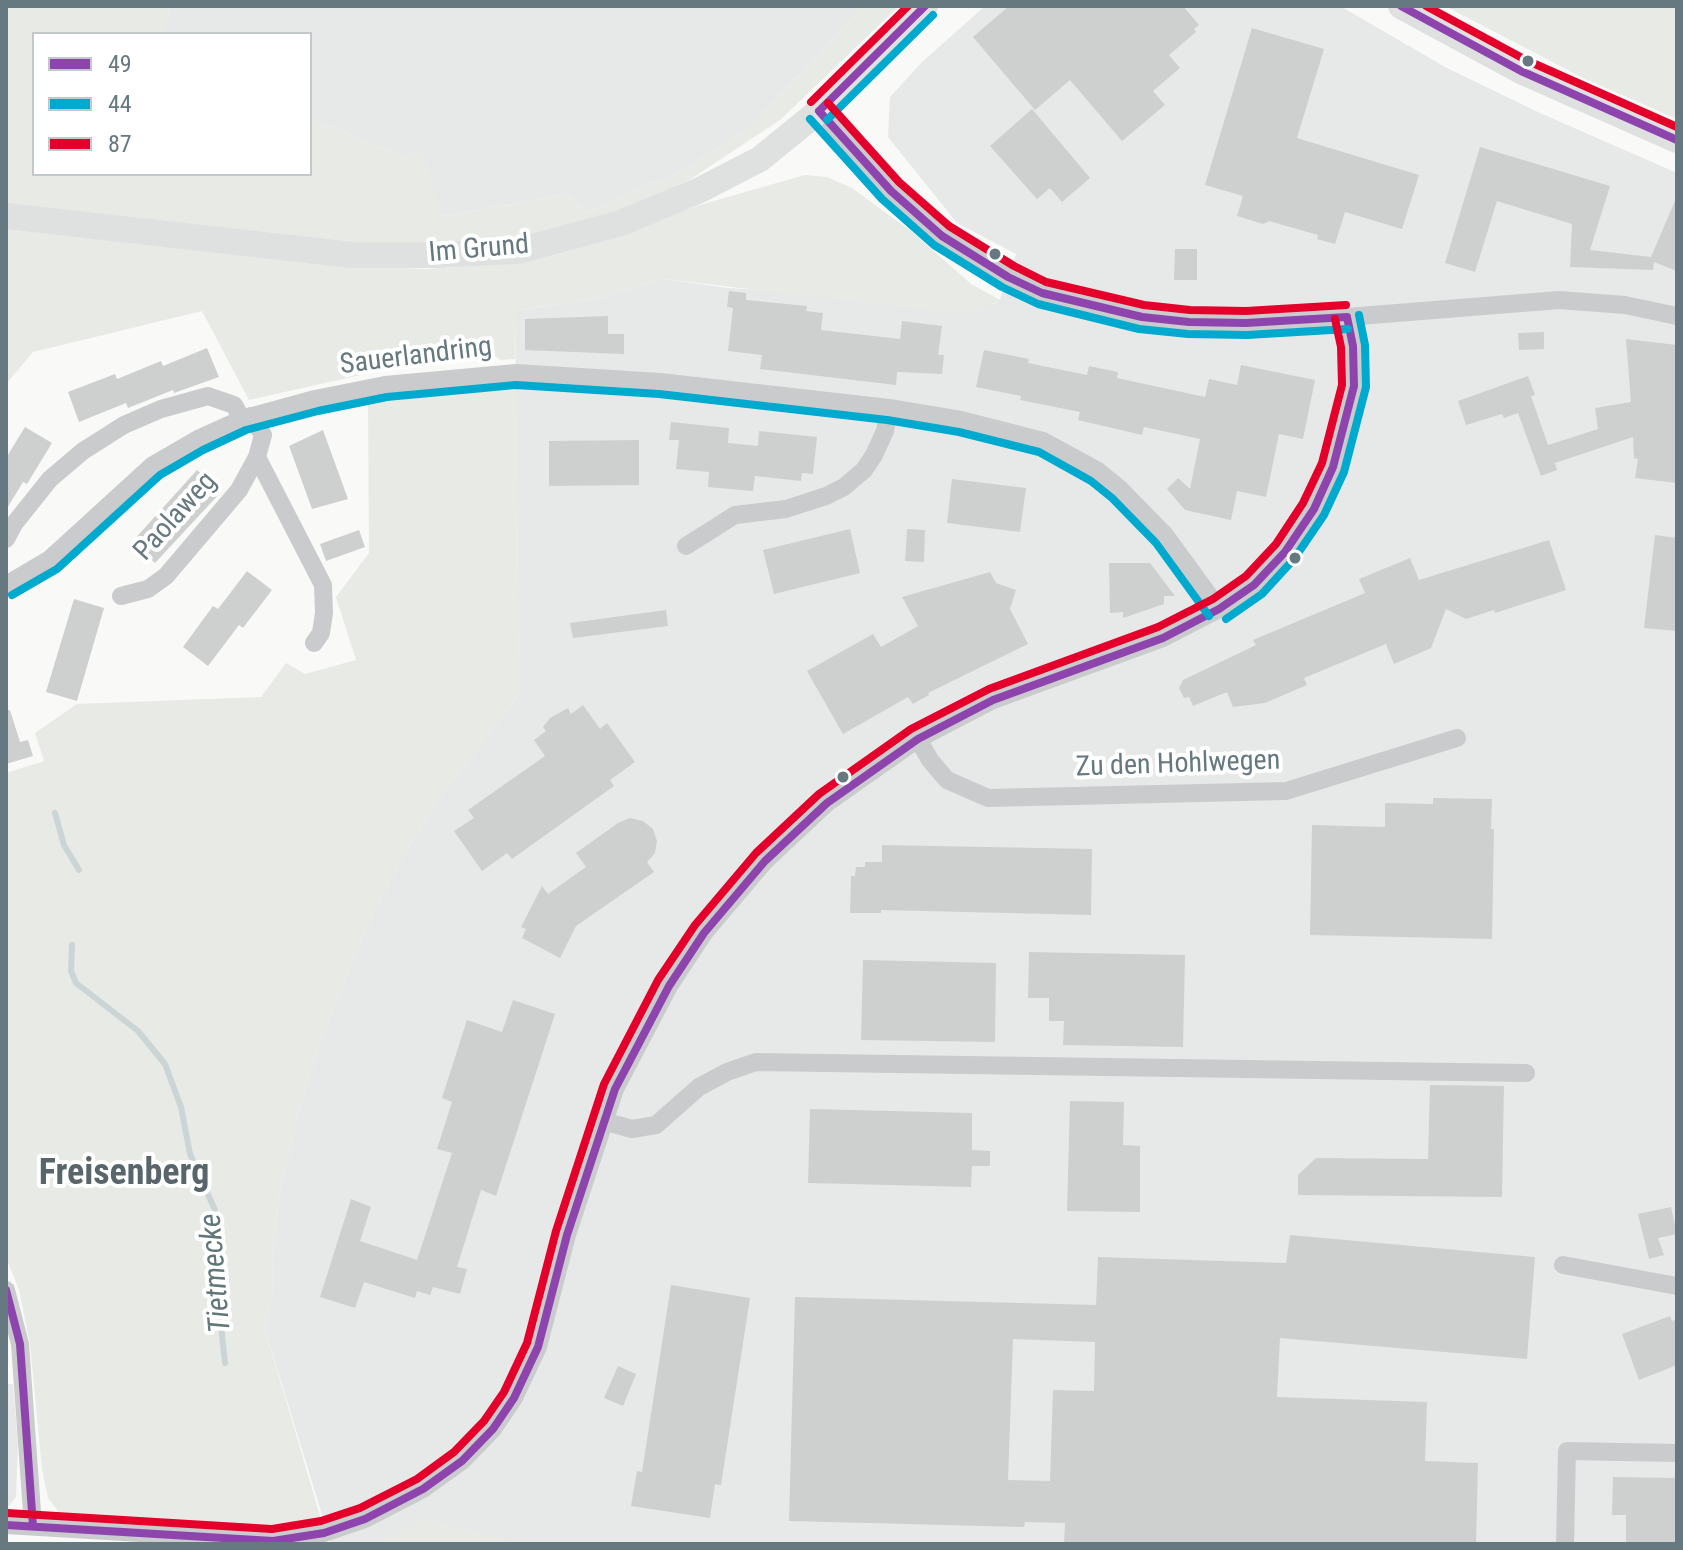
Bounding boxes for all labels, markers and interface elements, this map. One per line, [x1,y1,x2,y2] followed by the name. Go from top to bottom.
[32,32,312,176] legend
[108,50,132,78] text: 49
[1520,53,1536,69] unlabelled marker
[108,90,132,118] text: 44
[108,130,132,158] text: 87
[427,229,531,271] street label: Im Grund
[987,246,1003,262] unlabelled marker
[338,331,494,383] street label: Sauerlandring
[127,466,225,568] street label: Paolaweg
[1287,550,1303,566] unlabelled marker
[1075,745,1281,785] street label: Zu den Hohlwegen
[835,769,851,785] unlabelled marker
[39,1153,209,1197] district label: Freisenberg
[194,1212,240,1334] water label: Tietmecke

